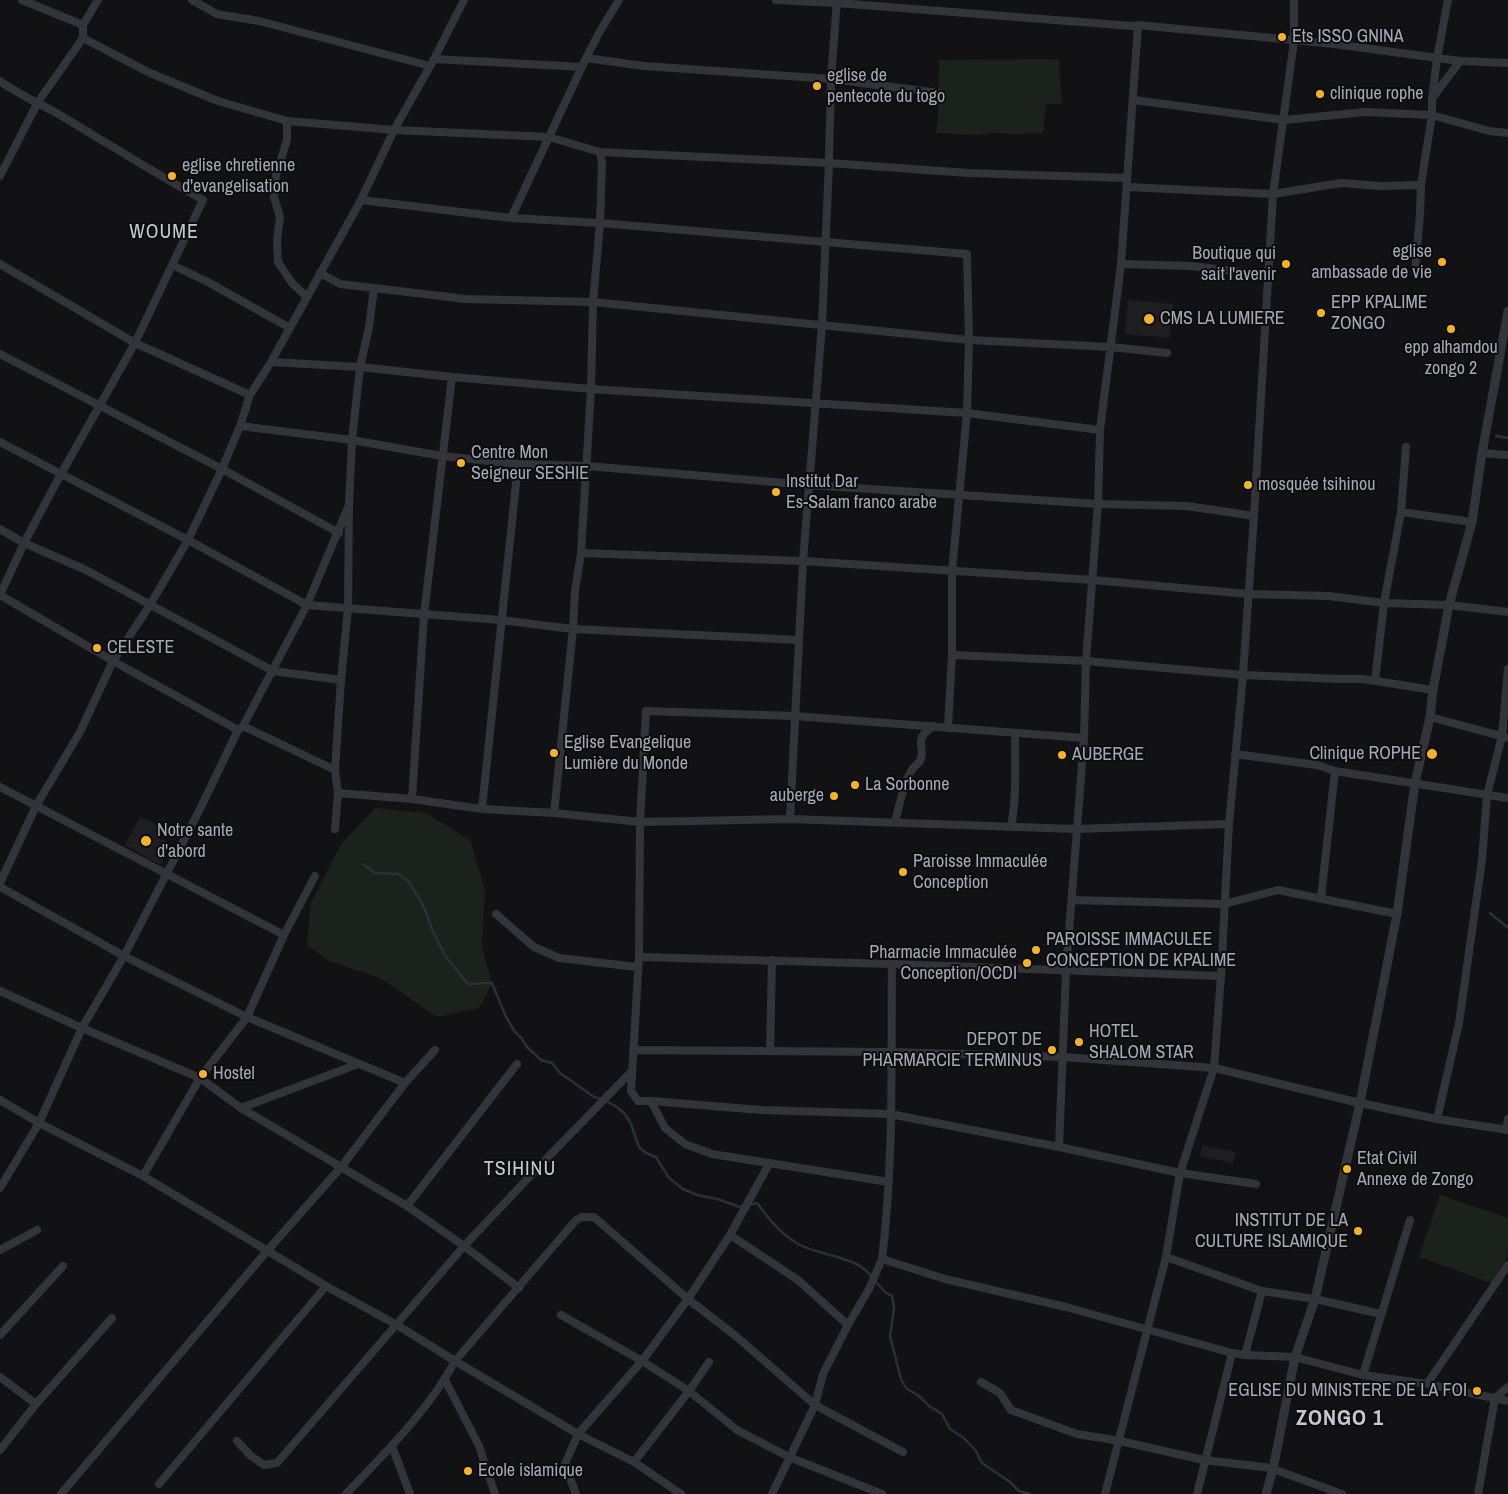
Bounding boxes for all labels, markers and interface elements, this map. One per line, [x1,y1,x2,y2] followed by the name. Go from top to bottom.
[1292,26,1404,48] place label: Ets ISSO GNINA
[1276,31,1288,43] marker: Ets ISSO GNINA
[827,65,945,108] place label: eglise de pentecote du togo
[811,80,823,92] marker: eglise de pentecote du togo
[1330,83,1424,105] place label: clinique rophe
[1314,88,1326,100] marker: clinique rophe
[182,155,295,198] place label: eglise chretienne d'evangelisation
[166,170,178,182] marker: eglise chretienne d'evangelisation
[129,221,199,245] district label: WOUME
[1311,241,1432,284] place label: eglise ambassade de vie
[1192,243,1276,286] place label: Boutique qui sait l'avenir
[1436,256,1448,268] marker: eglise ambassade de vie
[1280,258,1292,270] marker: Boutique qui sait l'avenir
[1331,292,1428,334] place label: EPP KPALIME ZONGO
[1315,307,1327,319] marker: EPP KPALIME ZONGO
[1160,308,1285,330] place label: CMS LA LUMIERE
[1142,312,1156,326] marker: CMS LA LUMIERE
[1445,323,1457,335] marker: epp alhamdou zongo 2
[1404,337,1498,379] place label: epp alhamdou zongo 2
[471,442,589,484] place label: Centre Mon Seigneur SESHIE
[455,457,467,469] marker: Centre Mon Seigneur SESHIE
[786,471,937,514] place label: Institut Dar Es-Salam franco arabe
[1258,474,1375,496] place label: mosquée tsihinou
[1242,479,1254,491] marker: mosquée tsihinou
[770,486,782,498] marker: Institut Dar Es-Salam franco arabe
[107,637,174,659] place label: CELESTE
[91,642,103,654] marker: CELESTE
[564,732,691,774] place label: Eglise Evangelique Lumière du Monde
[1309,743,1421,765] place label: Clinique ROPHE
[1072,744,1144,766] place label: AUBERGE
[548,747,560,759] marker: Eglise Evangelique Lumière du Monde
[1425,747,1439,761] marker: Clinique ROPHE
[1056,749,1068,761] marker: AUBERGE
[865,774,950,796] place label: La Sorbonne
[849,779,861,791] marker: La Sorbonne
[770,785,824,807] place label: auberge
[828,790,840,802] marker: auberge
[157,820,233,862] place label: Notre sante d'abord
[139,834,153,848] marker: Notre sante d'abord
[913,851,1048,894] place label: Paroisse Immaculée Conception
[897,866,909,878] marker: Paroisse Immaculée Conception
[1046,929,1236,972] place label: PAROISSE IMMACULEE CONCEPTION DE KPALIME
[869,942,1017,984] place label: Pharmacie Immaculée Conception/OCDI
[1030,944,1042,956] marker: PAROISSE IMMACULEE CONCEPTION DE KPALIME
[1021,957,1033,969] marker: Pharmacie Immaculée Conception/OCDI
[1089,1021,1194,1064] place label: HOTEL SHALOM STAR
[862,1029,1042,1072] place label: DEPOT DE PHARMARCIE TERMINUS
[1073,1036,1085,1048] marker: HOTEL SHALOM STAR
[1046,1044,1058,1056] marker: DEPOT DE PHARMARCIE TERMINUS
[213,1063,255,1085] place label: Hostel
[197,1068,209,1080] marker: Hostel
[1357,1148,1474,1190] place label: Etat Civil Annexe de Zongo
[483,1158,557,1182] district label: TSIHINU
[1341,1163,1353,1175] marker: Etat Civil Annexe de Zongo
[1195,1210,1348,1252] place label: INSTITUT DE LA CULTURE ISLAMIQUE
[1352,1225,1364,1237] marker: INSTITUT DE LA CULTURE ISLAMIQUE
[1228,1380,1467,1402] place label: EGLISE DU MINISTERE DE LA FOI
[1471,1385,1483,1397] marker: EGLISE DU MINISTERE DE LA FOI
[1295,1406,1385,1432] district label: ZONGO 1
[478,1460,583,1482] place label: Ecole islamique
[462,1465,474,1477] marker: Ecole islamique

